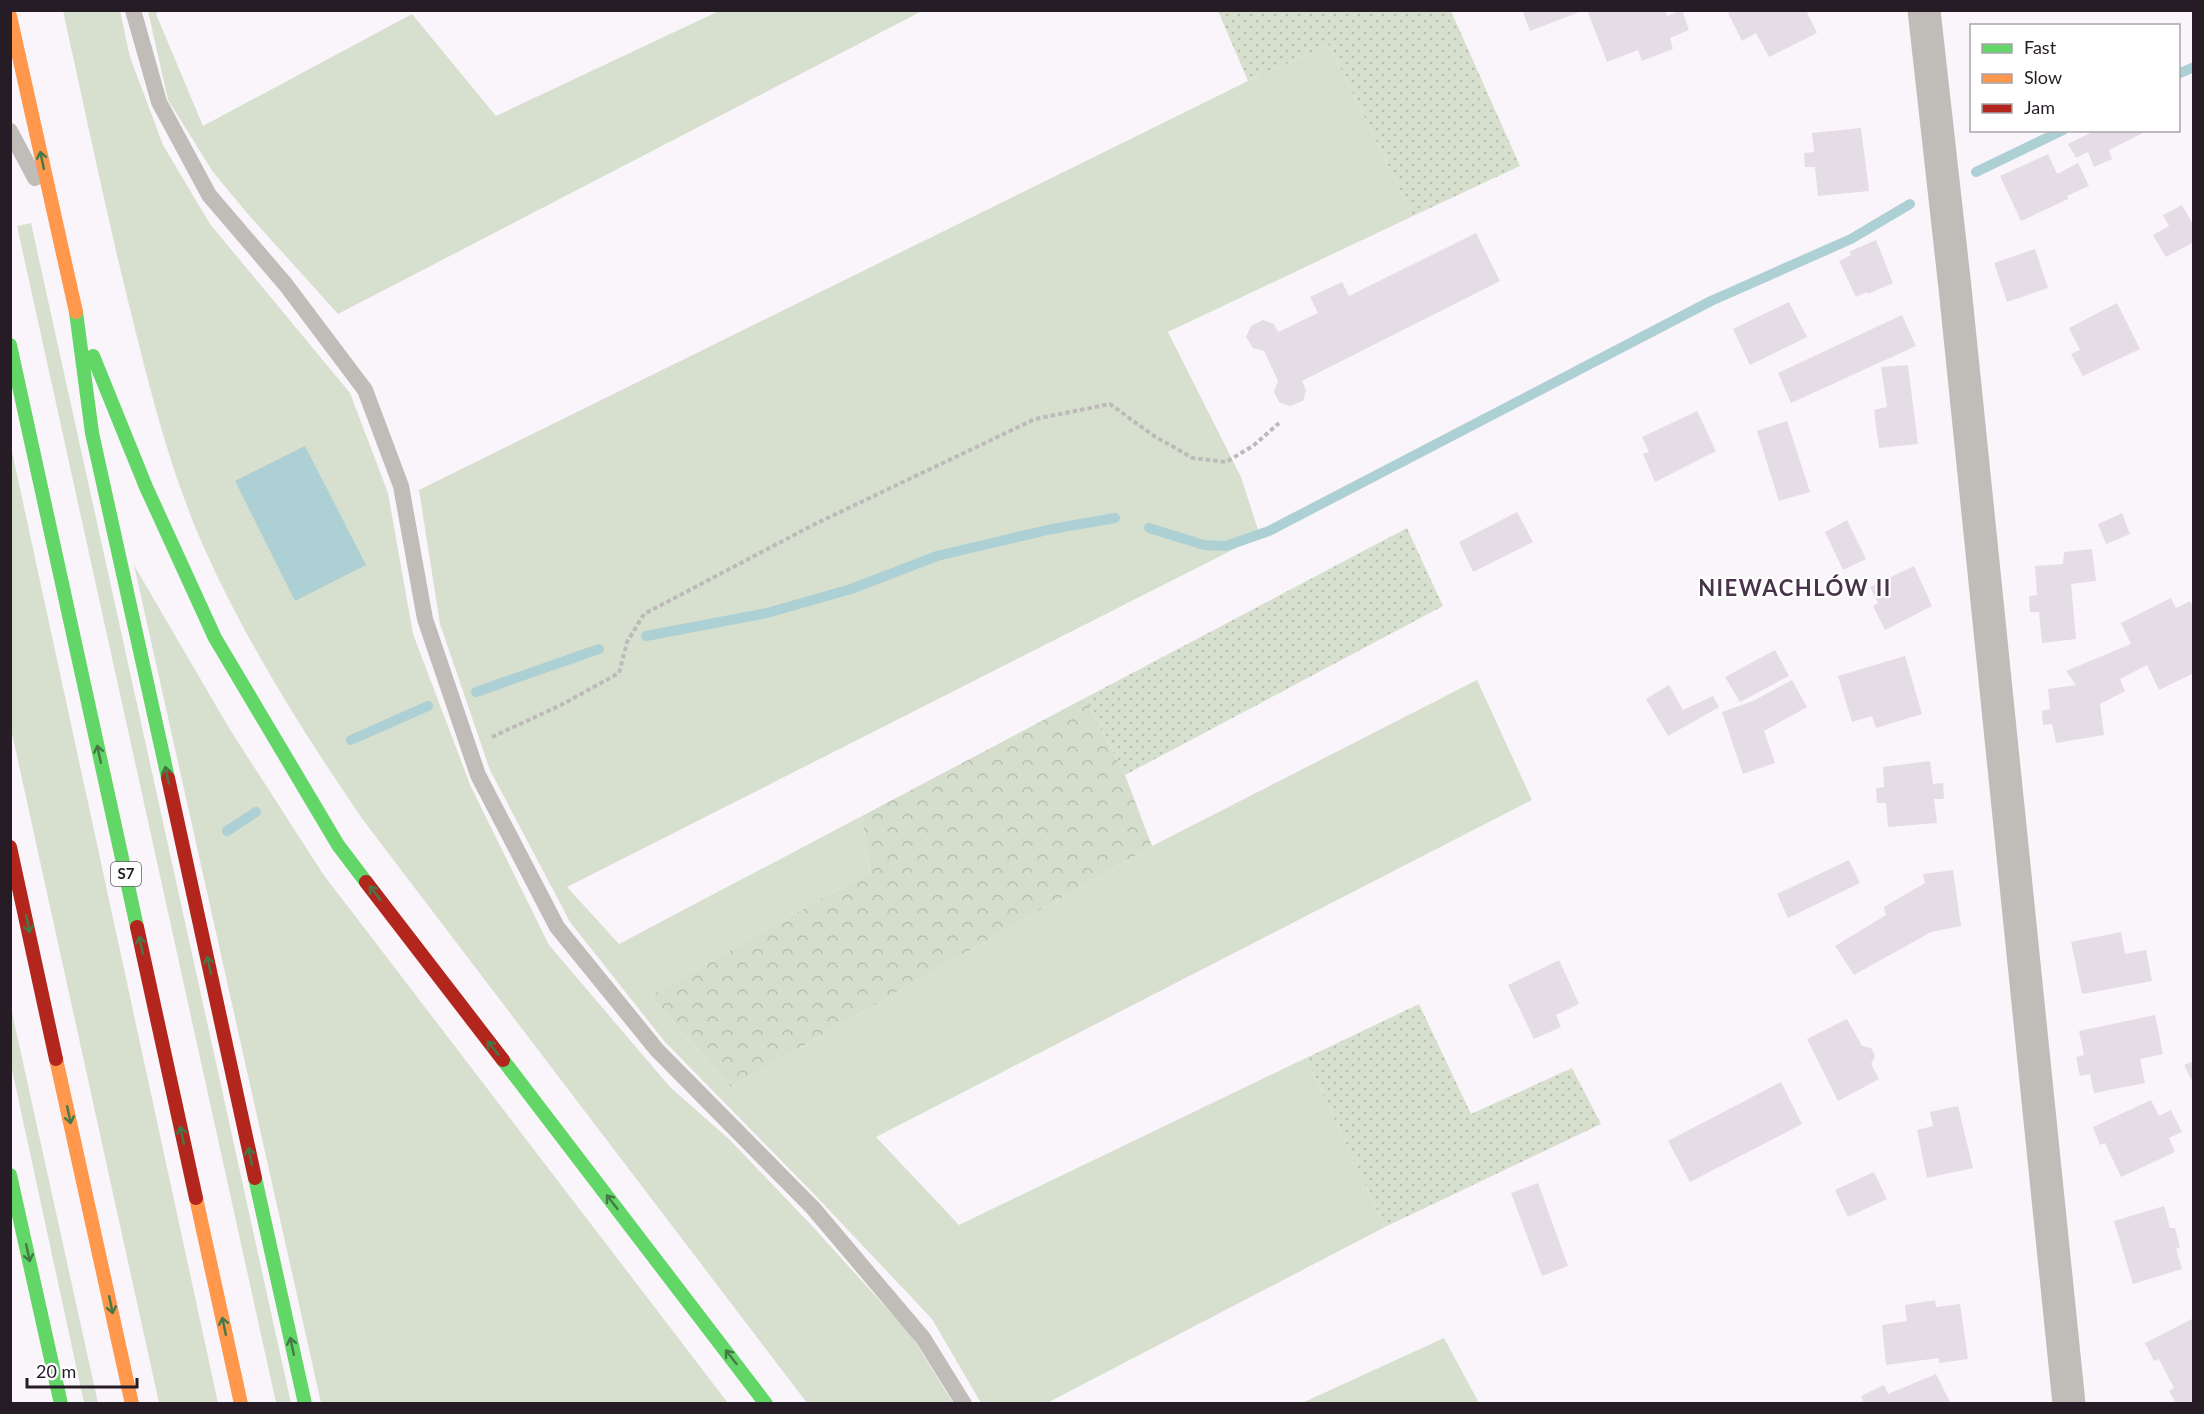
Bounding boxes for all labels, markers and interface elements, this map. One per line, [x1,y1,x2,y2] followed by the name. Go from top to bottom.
[1970,24,2180,132] legend
[2024,36,2057,58] text: Fast
[2024,66,2062,88] text: Slow
[2024,96,2055,118] text: Jam
[36,151,47,170] one-way arrow
[1698,574,1892,601] district label: NIEWACHLÓW II
[93,745,105,764] one-way arrow
[161,766,172,785] one-way arrow
[111,862,141,886] road number: S7
[368,885,381,901] one-way arrow
[22,915,34,934] one-way arrow
[135,935,146,955] one-way arrow
[202,956,214,975] one-way arrow
[487,1040,500,1056] one-way arrow
[64,1105,75,1124] one-way arrow
[176,1126,188,1145] one-way arrow
[244,1147,255,1166] one-way arrow
[606,1195,618,1211] one-way arrow
[22,1243,34,1262] one-way arrow
[106,1295,117,1315] one-way arrow
[218,1317,229,1336] one-way arrow
[286,1337,297,1357] one-way arrow
[724,1349,737,1365] one-way arrow
[27,1351,136,1389] scale bar
[36,1360,76,1382] text: 20 m

